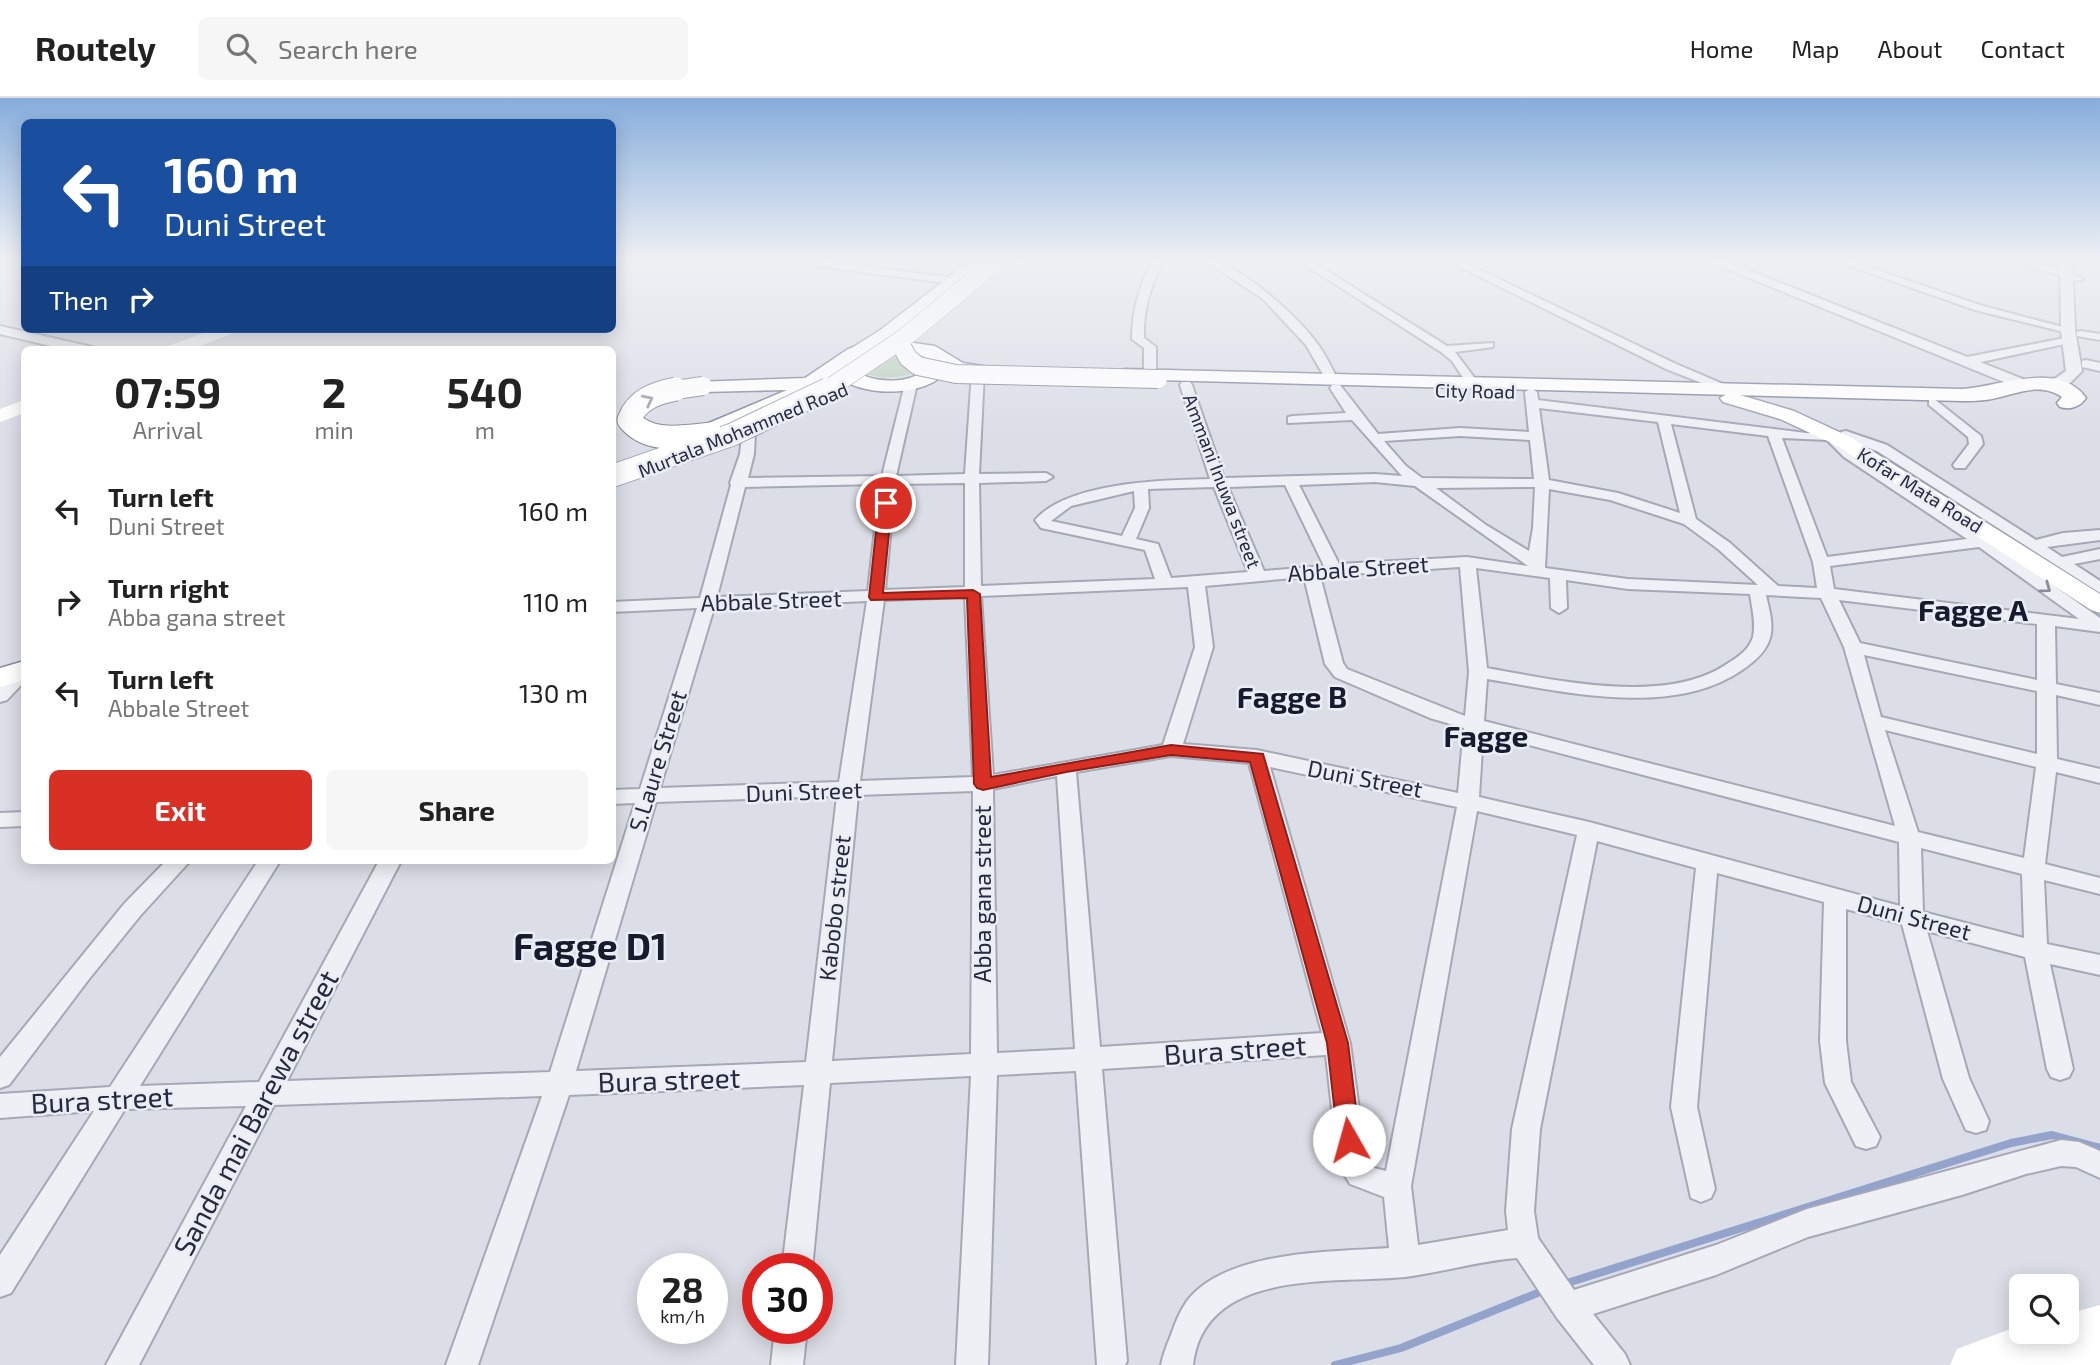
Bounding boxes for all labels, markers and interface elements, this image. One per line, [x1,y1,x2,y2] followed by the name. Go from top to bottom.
[198,17,688,80] search box
[35,28,156,68] text: Routely
[222,29,260,67] icon: search
[278,33,418,64] text: Search here
[1690,34,1753,63] text: Home
[1791,34,1839,63] text: Map
[1877,34,1943,63] text: About
[1981,34,2065,63] text: Contact
[164,144,299,203] text: 160 m
[49,147,140,238] icon: left
[164,204,326,242] text: Duni Street
[122,280,160,318] icon: right
[49,284,108,315] text: Then
[114,366,221,416] text: 07:59
[322,366,346,416] text: 2
[447,366,523,416] text: 540
[634,377,851,482] street label: Murtala Mohammed Road
[1435,378,1515,403] street label: City Road
[1179,391,1266,571] street label: Ammani Inuwa street
[641,394,653,408] one-way arrow
[133,416,203,444] text: Arrival
[314,416,354,444] text: min
[475,416,495,444] text: m
[1853,442,1987,537] street label: Kofar Mata Road
[856,473,916,533] pin
[108,481,214,512] text: Turn left
[867,484,905,522] icon: arrive
[49,492,87,530] icon: left
[519,495,588,526] text: 160 m
[108,512,225,540] text: Duni Street
[1286,549,1430,587] street label: Abbale Street
[108,572,229,603] text: Turn right
[2038,580,2051,592] one-way arrow
[49,583,87,621] icon: right
[700,584,842,616] street label: Abbale Street
[523,586,588,617] text: 110 m
[1918,591,2028,627] district label: Fagge A
[108,603,286,631] text: Abba gana street
[108,663,214,694] text: Turn left
[49,674,87,712] icon: left
[519,677,588,708] text: 130 m
[1237,678,1347,714] district label: Fagge B
[622,687,692,835] street label: S.Laure Street
[108,694,249,722] text: Abbale Street
[1444,717,1528,753] district label: Fagge
[1305,753,1425,803] street label: Duni Street
[49,770,312,850] button: Exit
[326,770,588,850] button: Share
[745,775,863,807] street label: Duni Street
[968,805,996,983] street label: Abba gana street
[812,833,856,982] street label: Kabobo street
[1854,888,1974,946] street label: Duni Street
[513,923,667,967] district label: Fagge D1
[165,964,345,1261] street label: Sanda mai Barewa street
[1163,1027,1307,1071] street label: Bura street
[597,1060,741,1098] street label: Bura street
[30,1078,174,1120] street label: Bura street
[1312,1103,1386,1177] position arrow
[742,1253,833,1344] speed limit sign: 30
[661,1268,704,1310] text: 28
[2009,1274,2079,1344] map controls
[2009,1274,2079,1344] button: search
[660,1305,705,1327] text: km/h

